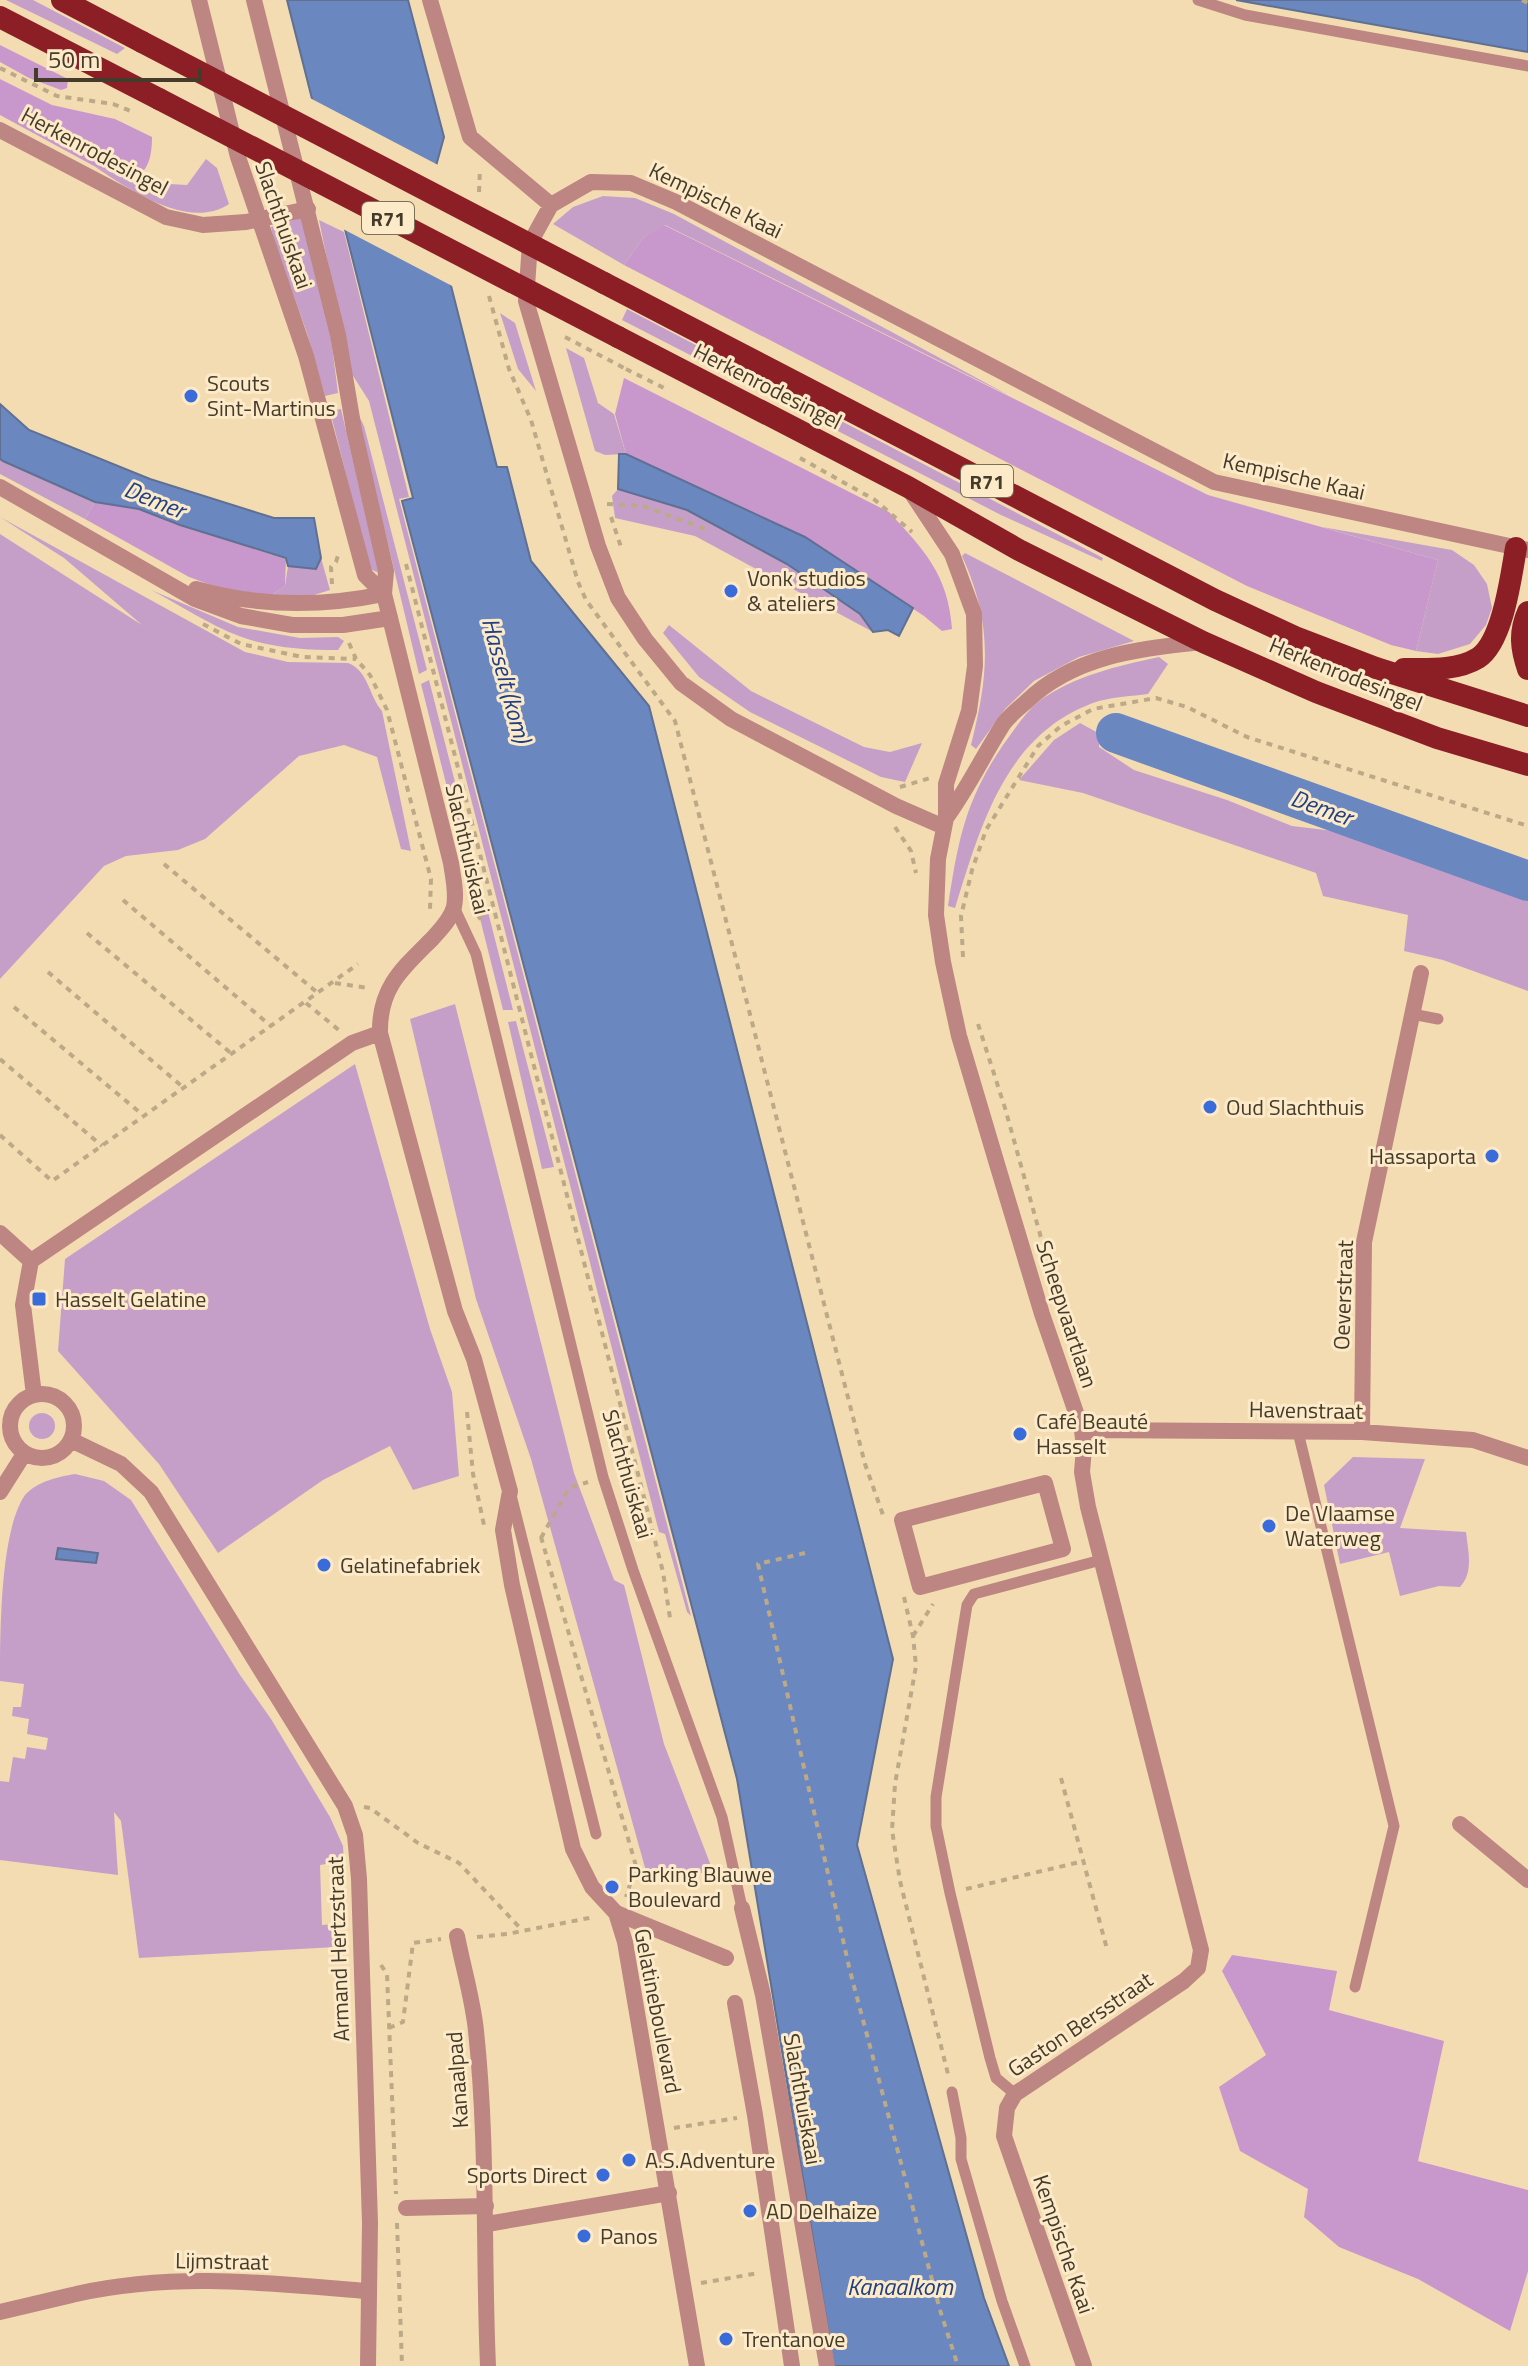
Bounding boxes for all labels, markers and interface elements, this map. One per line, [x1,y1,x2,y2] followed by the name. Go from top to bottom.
[36,32,200,82] scale bar
[48,41,100,77] text: 50 m
[15,98,175,204] street label: Herkenrodesingel
[643,153,789,247] street label: Kempische Kaai
[246,157,322,293] street label: Slachthuiskaai
[362,202,414,234] road number: R71
[688,334,848,438] street label: Herkenrodesingel
[207,366,336,425] place label: Scouts Sint-Martinus
[182,387,200,405] marker: Scouts Sint-Martinus
[1219,443,1369,509] street label: Kempische Kaai
[961,465,1013,497] road number: R71
[119,471,194,529] water label: Demer
[747,561,866,620] place label: Vonk studios & ateliers
[722,582,740,600] marker: Vonk studios & ateliers
[473,614,541,748] water label: Hasselt (kom)
[1264,628,1428,720] street label: Herkenrodesingel
[1286,779,1361,836] water label: Demer
[436,780,500,918] street label: Slachthuiskaai
[1226,1090,1364,1124] place label: Oud Slachthuis
[1201,1098,1219,1116] marker: Oud Slachthuis
[1369,1139,1476,1173] place label: Hassaporta
[1483,1147,1501,1165] marker: Hassaporta
[1027,1236,1107,1392] street label: Scheepvaartlaan
[1324,1239,1362,1351] street label: Oeverstraat
[55,1282,206,1316] place label: Hasselt Gelatine
[30,1290,48,1308] marker: Hasselt Gelatine
[1249,1392,1364,1428] street label: Havenstraat
[1036,1404,1148,1463] place label: Café Beauté Hasselt
[593,1405,663,1543] street label: Slachthuiskaai
[1011,1425,1029,1443] marker: Café Beauté Hasselt
[1285,1496,1395,1555] place label: De Vlaamse Waterweg
[1260,1517,1278,1535] marker: De Vlaamse Waterweg
[340,1548,481,1582] place label: Gelatinefabriek
[315,1556,333,1574] marker: Gelatinefabriek
[318,1856,358,2042] street label: Armand Hertzstraat
[628,1857,772,1916] place label: Parking Blauwe Boulevard
[603,1878,621,1896] marker: Parking Blauwe Boulevard
[625,1926,691,2096] street label: Gelatineboulevard
[1001,1963,1160,2085] street label: Gaston Bersstraat
[437,2031,477,2129] street label: Kanaalpad
[775,2031,831,2167] street label: Slachthuiskaai
[645,2143,775,2177] place label: A.S.Adventure
[620,2151,638,2169] marker: A.S.Adventure
[467,2158,587,2192] place label: Sports Direct
[594,2166,612,2184] marker: Sports Direct
[1024,2170,1104,2318] street label: Kempische Kaai
[766,2194,877,2228] place label: AD Delhaize
[741,2202,759,2220] marker: AD Delhaize
[600,2219,658,2253] place label: Panos
[575,2227,593,2245] marker: Panos
[175,2243,270,2279] street label: Lijmstraat
[847,2268,954,2304] water label: Kanaalkom
[742,2322,845,2356] place label: Trentanove
[717,2330,735,2348] marker: Trentanove

